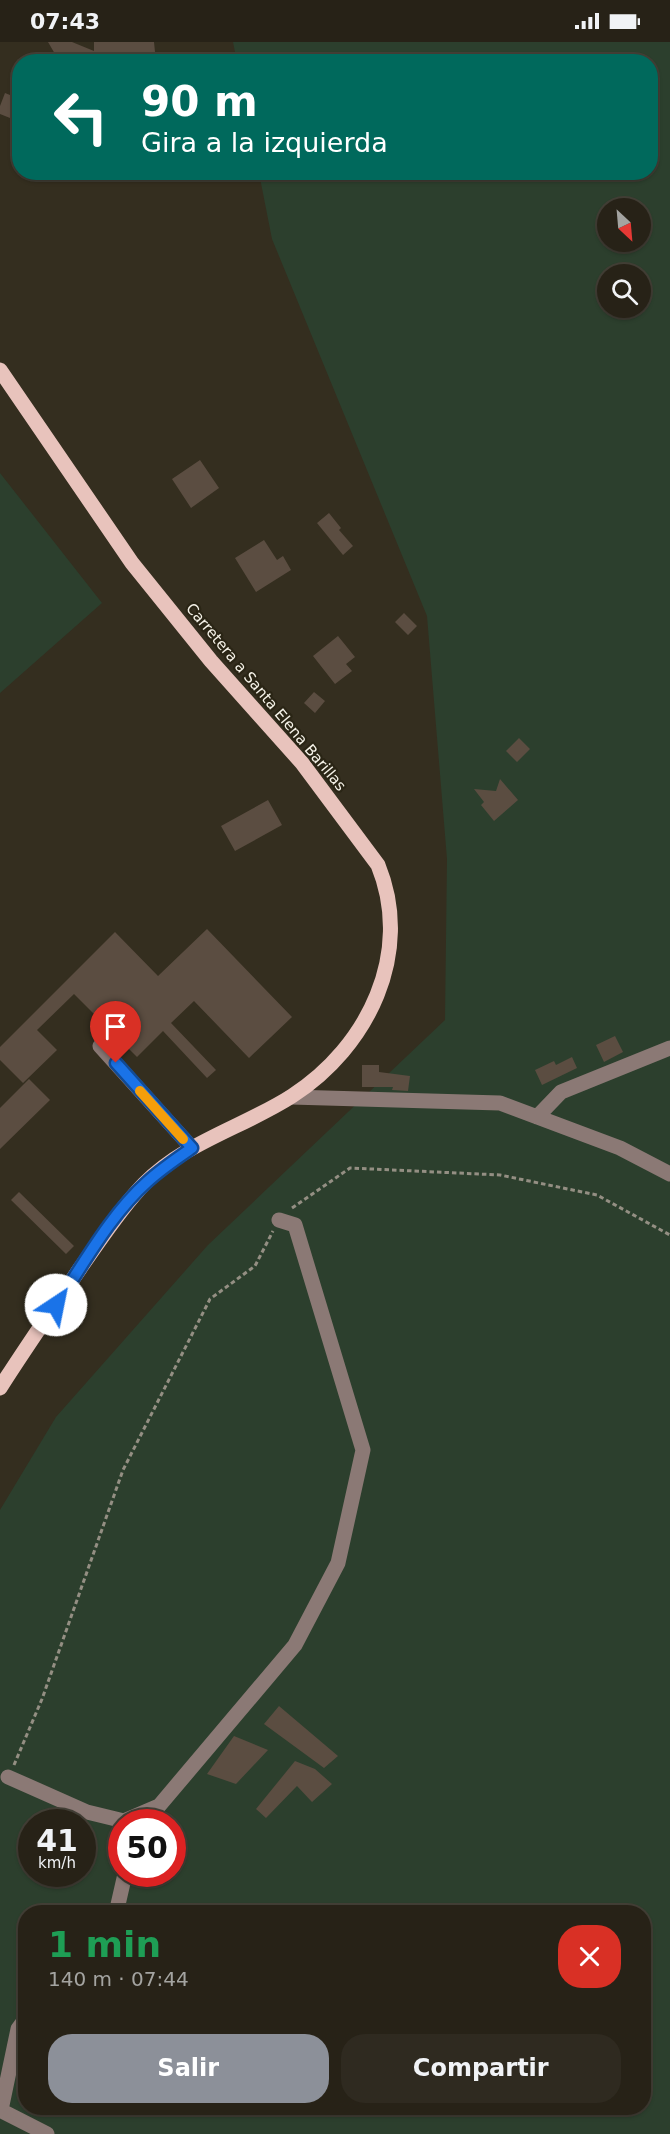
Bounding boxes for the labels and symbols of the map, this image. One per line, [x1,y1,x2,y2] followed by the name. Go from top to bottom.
[597,198,651,252] north arrow
[182,600,350,795] street label: Carretera a Santa Elena Barillas
[90,1001,141,1063] pin
[24,1273,88,1337] position arrow
[108,1809,186,1887] speed limit sign: 50

